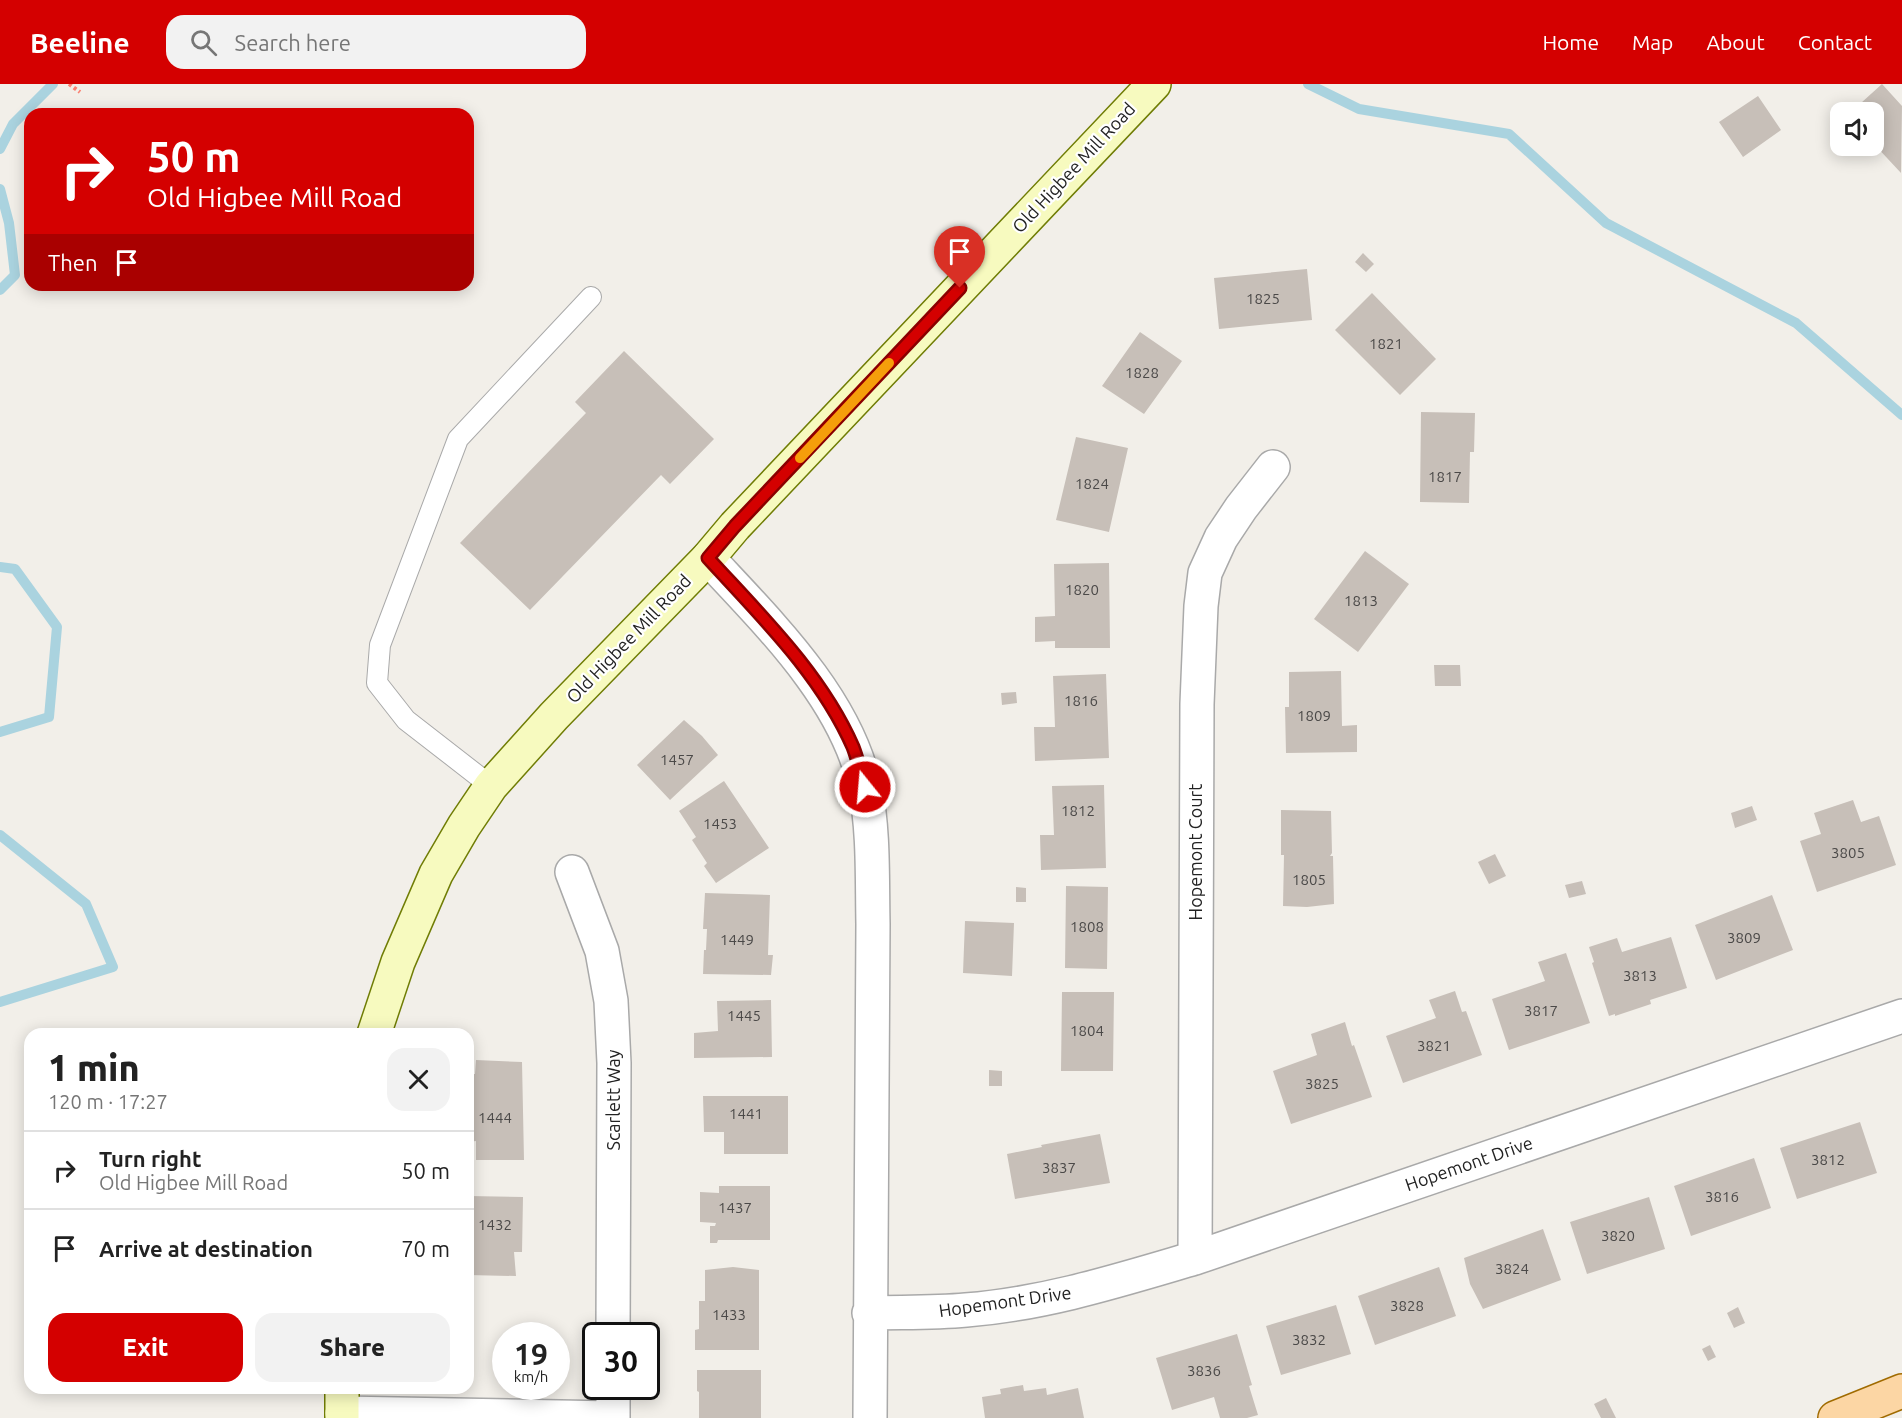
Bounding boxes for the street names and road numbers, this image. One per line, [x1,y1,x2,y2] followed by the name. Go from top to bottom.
[1008,98,1139,236] street label: Old Higbee Mill Road
[562,570,695,706] street label: Old Higbee Mill Road
[1185,784,1205,920] street label: Hopemont Court
[603,1049,623,1150] street label: Scarlett Way
[1402,1132,1535,1194] street label: Hopemont Drive
[937,1282,1072,1320] street label: Hopemont Drive

